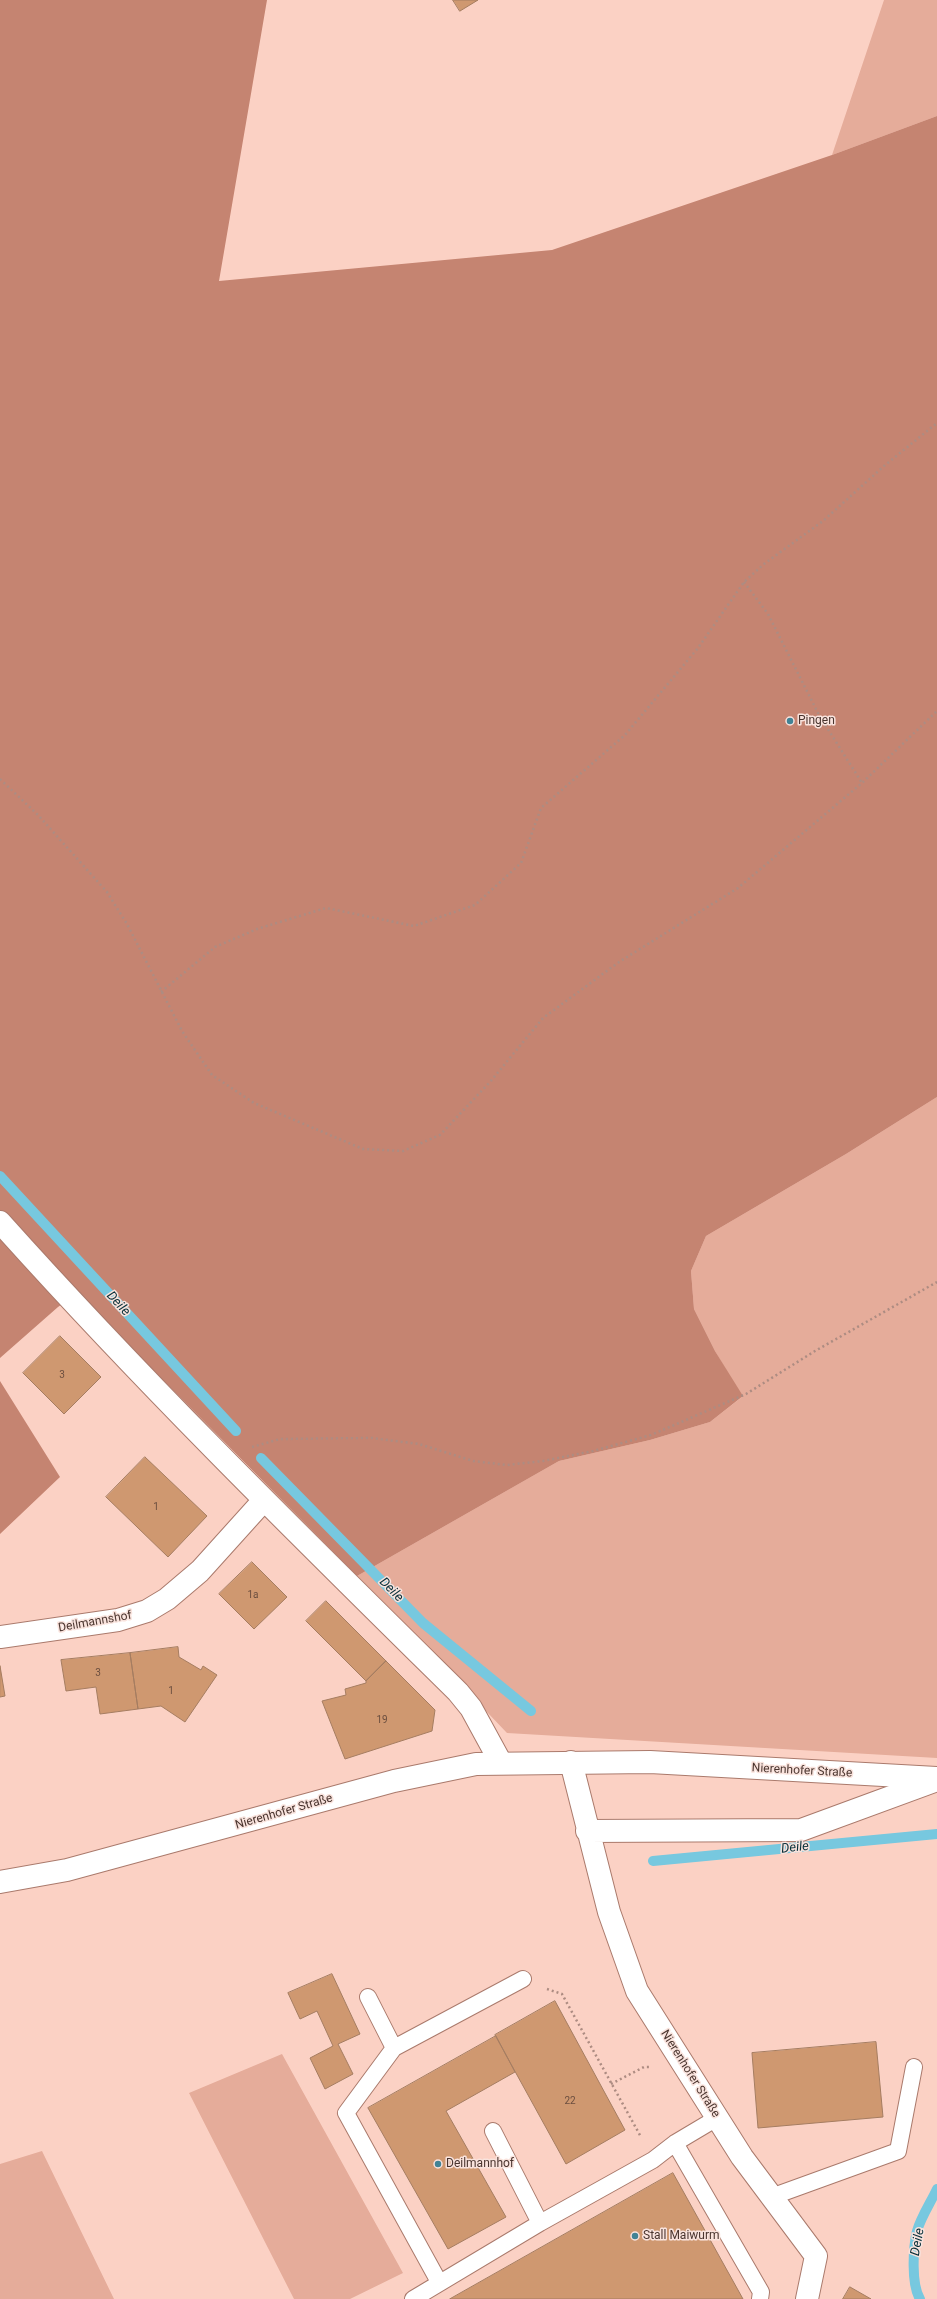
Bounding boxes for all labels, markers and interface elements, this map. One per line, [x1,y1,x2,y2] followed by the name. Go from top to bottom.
[798,714,835,728] place label: Pingen
[785,716,795,726] marker: Pingen
[103,1289,133,1319] water label: Deile
[59,1369,65,1381] house number: 3
[153,1501,159,1513] house number: 1
[376,1575,406,1605] water label: Deile
[247,1589,259,1601] house number: 1a
[57,1608,133,1636] street label: Deilmannshof
[95,1667,101,1679] house number: 3
[168,1685,174,1697] house number: 1
[376,1714,388,1726] house number: 19
[751,1761,853,1781] street label: Nierenhofer Straße
[234,1791,334,1833] street label: Nierenhofer Straße
[780,1839,810,1857] water label: Deile
[657,2028,723,2120] street label: Nierenhofer Straße
[564,2095,576,2107] house number: 22
[446,2157,514,2171] place label: Deilmannhof
[433,2159,443,2169] marker: Deilmannhof
[908,2227,928,2257] water label: Deile
[643,2229,720,2243] place label: Stall Maiwurm
[630,2231,640,2241] marker: Stall Maiwurm

